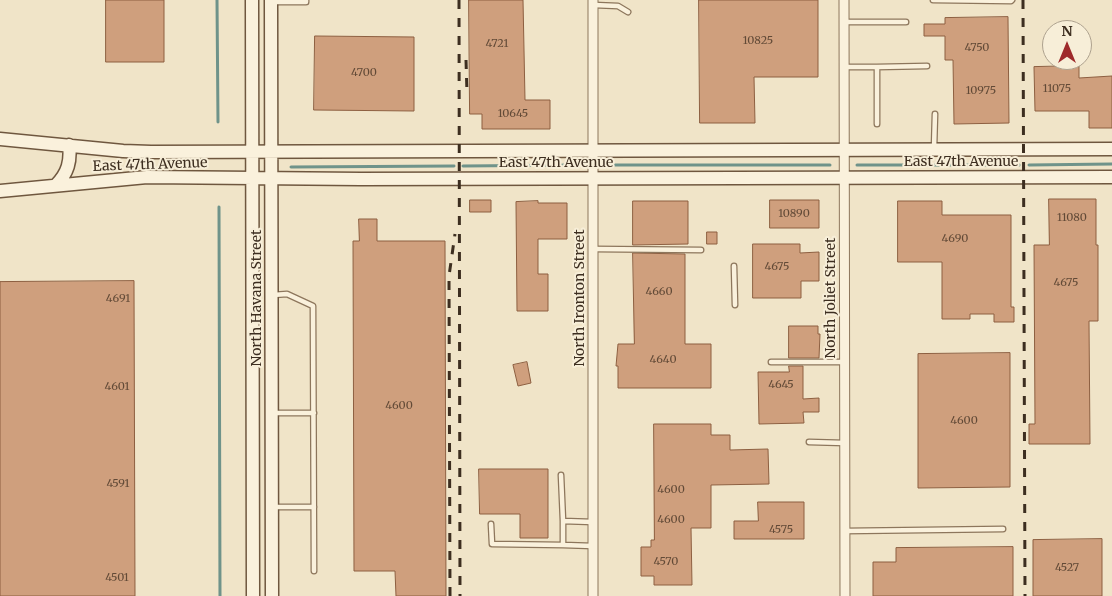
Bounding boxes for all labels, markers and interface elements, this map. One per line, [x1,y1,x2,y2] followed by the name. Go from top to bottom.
[1042,20,1092,70] north arrow
[1061,22,1073,40] text: N
[743,34,773,48] house number: 10825
[486,37,508,51] house number: 4721
[965,41,989,55] house number: 4750
[351,66,377,80] house number: 4700
[1043,82,1071,96] house number: 11075
[966,84,996,98] house number: 10975
[498,107,528,121] house number: 10645
[904,154,1018,170] street label: East 47th Avenue
[92,155,208,175] street label: East 47th Avenue
[499,155,613,171] street label: East 47th Avenue
[778,207,810,221] house number: 10890
[1057,211,1087,225] house number: 11080
[249,229,265,367] street label: North Havana Street
[572,229,588,367] street label: North Ironton Street
[942,232,968,246] house number: 4690
[823,238,839,358] street label: North Joliet Street
[765,260,789,274] house number: 4675
[1054,276,1078,290] house number: 4675
[645,285,673,299] house number: 4660
[106,292,130,306] house number: 4691
[649,353,677,367] house number: 4640
[768,378,794,392] house number: 4645
[105,380,129,394] house number: 4601
[385,399,413,413] house number: 4600
[950,414,978,428] house number: 4600
[106,477,130,491] house number: 4591
[657,483,685,497] house number: 4600
[657,513,685,527] house number: 4600
[769,523,793,537] house number: 4575
[654,555,678,569] house number: 4570
[1055,561,1079,575] house number: 4527
[105,571,129,585] house number: 4501

